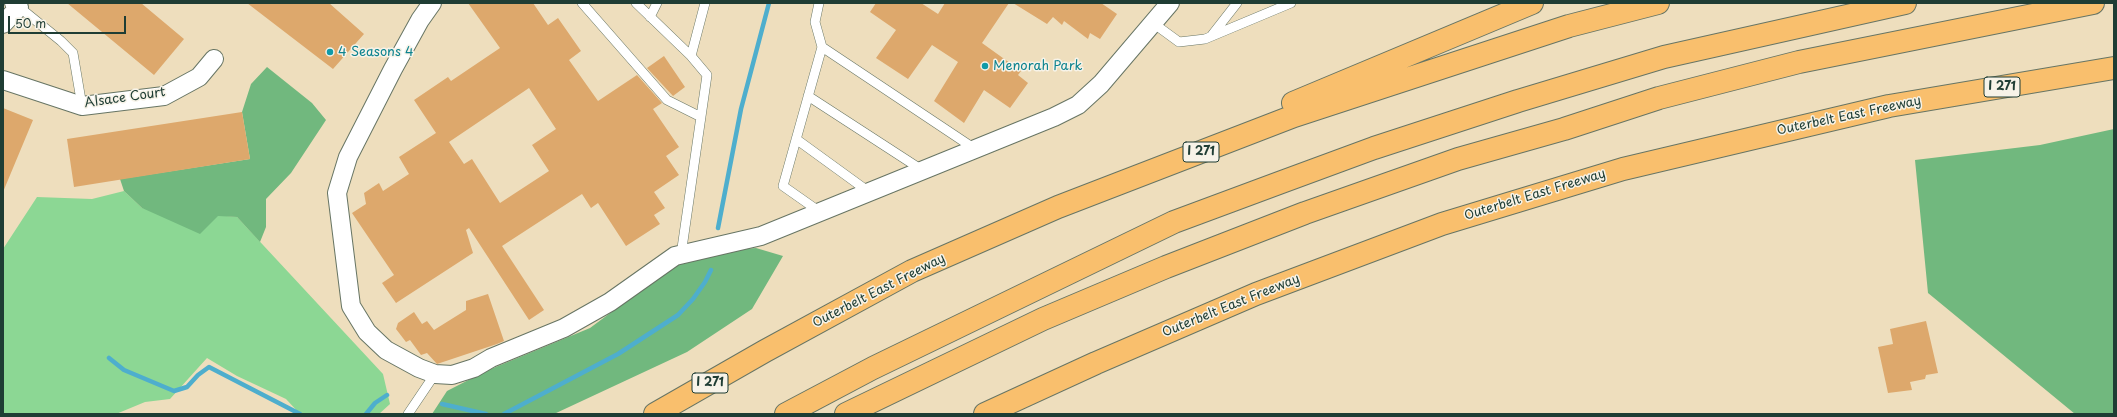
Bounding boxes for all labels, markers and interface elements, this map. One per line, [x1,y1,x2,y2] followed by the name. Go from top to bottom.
[10,8,128,34] scale bar
[15,14,46,32] text: 50 m
[338,44,414,60] place label: 4 Seasons 4
[325,47,335,57] marker: 4 Seasons 4
[993,58,1082,74] place label: Menorah Park
[980,61,990,71] marker: Menorah Park
[1984,77,2020,97] road number: I 271
[84,85,166,111] street label: Alsace Court
[1776,93,1922,139] street label: Outerbelt East Freeway
[1183,142,1219,162] road number: I 271
[1462,166,1608,224] street label: Outerbelt East Freeway
[810,251,948,331] street label: Outerbelt East Freeway
[1160,271,1302,341] street label: Outerbelt East Freeway
[692,373,728,393] road number: I 271

